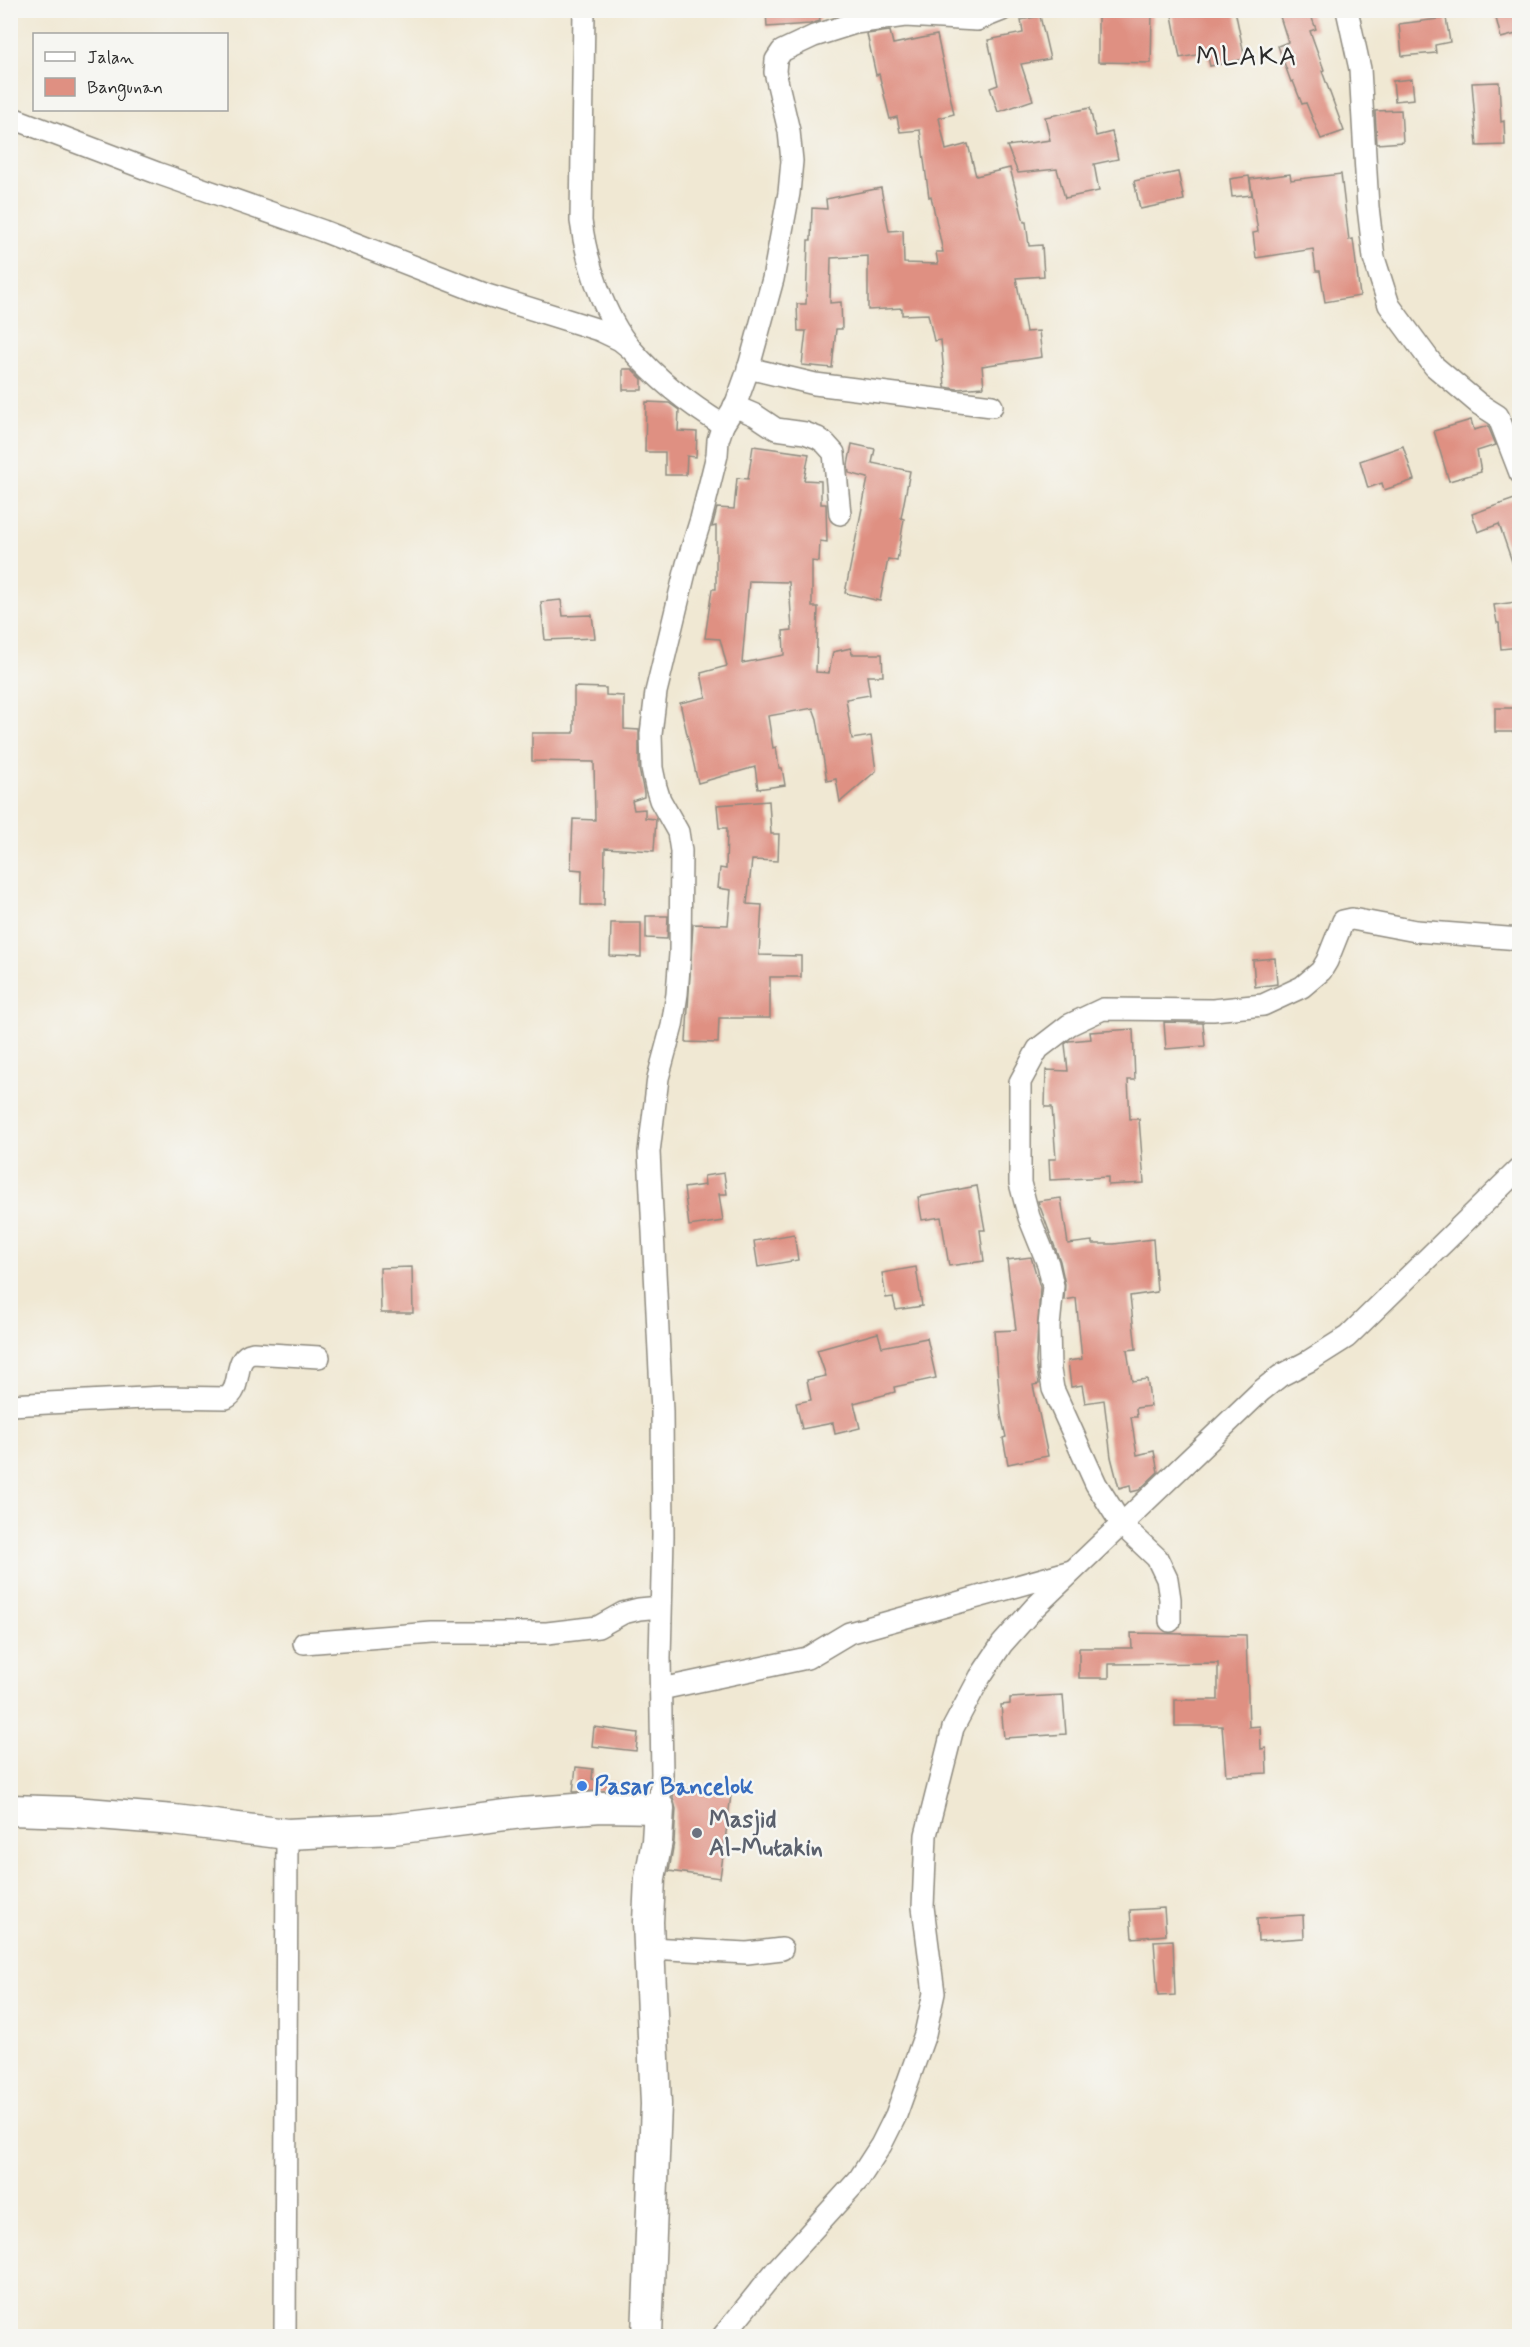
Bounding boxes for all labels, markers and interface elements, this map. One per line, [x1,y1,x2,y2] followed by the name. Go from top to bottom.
[33,33,228,111] legend
[1196,40,1298,75] district label: MLAKA
[87,46,134,70] text: Jalan
[87,76,163,101] text: Bangunan
[594,1772,754,1803] place label: Pasar Bancelok
[575,1779,589,1793] marker: Pasar Bancelok
[709,1805,823,1864] place label: Masjid Al-Mutakin
[690,1826,704,1840] marker: Masjid Al-Mutakin

